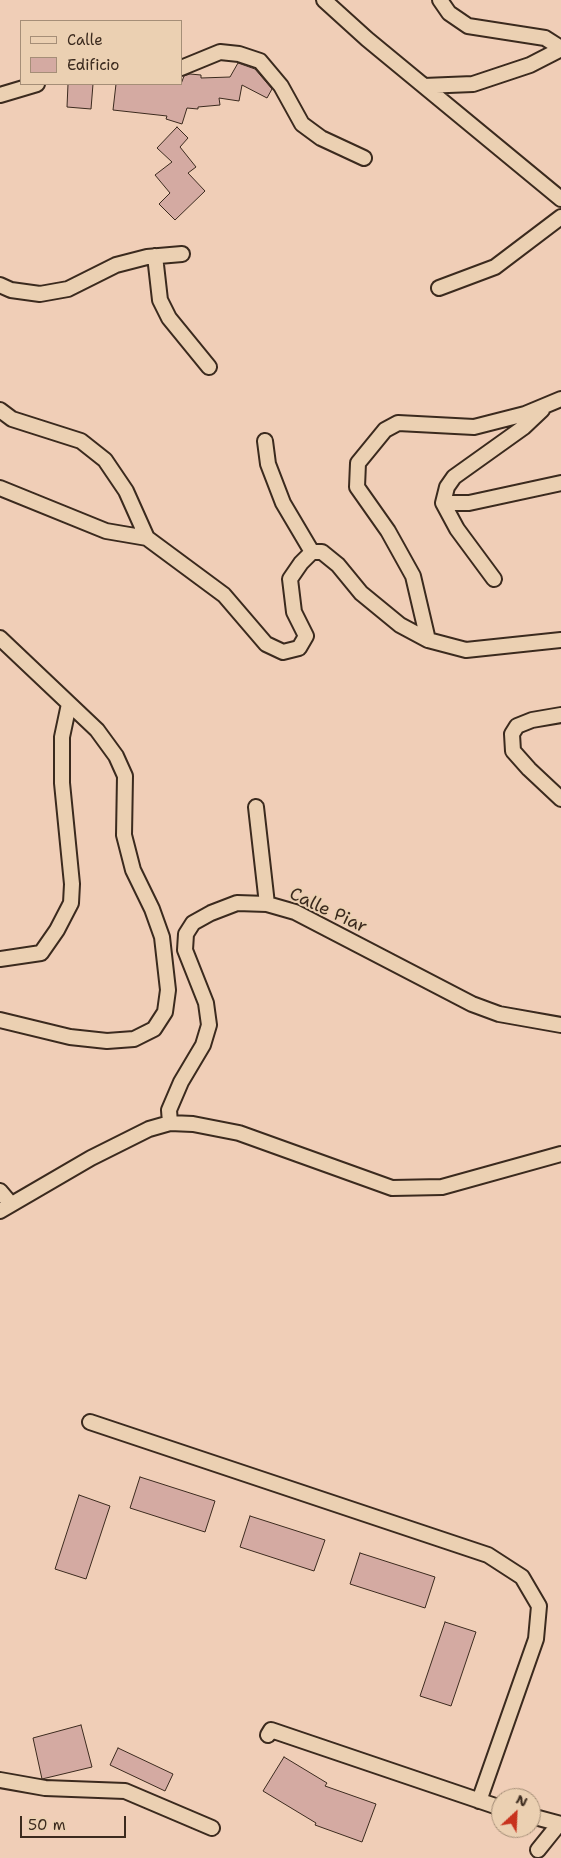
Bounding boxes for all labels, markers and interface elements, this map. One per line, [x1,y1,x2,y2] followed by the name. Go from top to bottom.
[20,20,182,85] legend
[67,30,103,50] text: Calle
[67,55,119,75] text: Edificio
[286,884,370,938] street label: Calle Piar
[491,1788,541,1838] north arrow
[513,1790,531,1811] text: N
[22,1806,129,1838] scale bar
[28,1815,66,1835] text: 50 m

